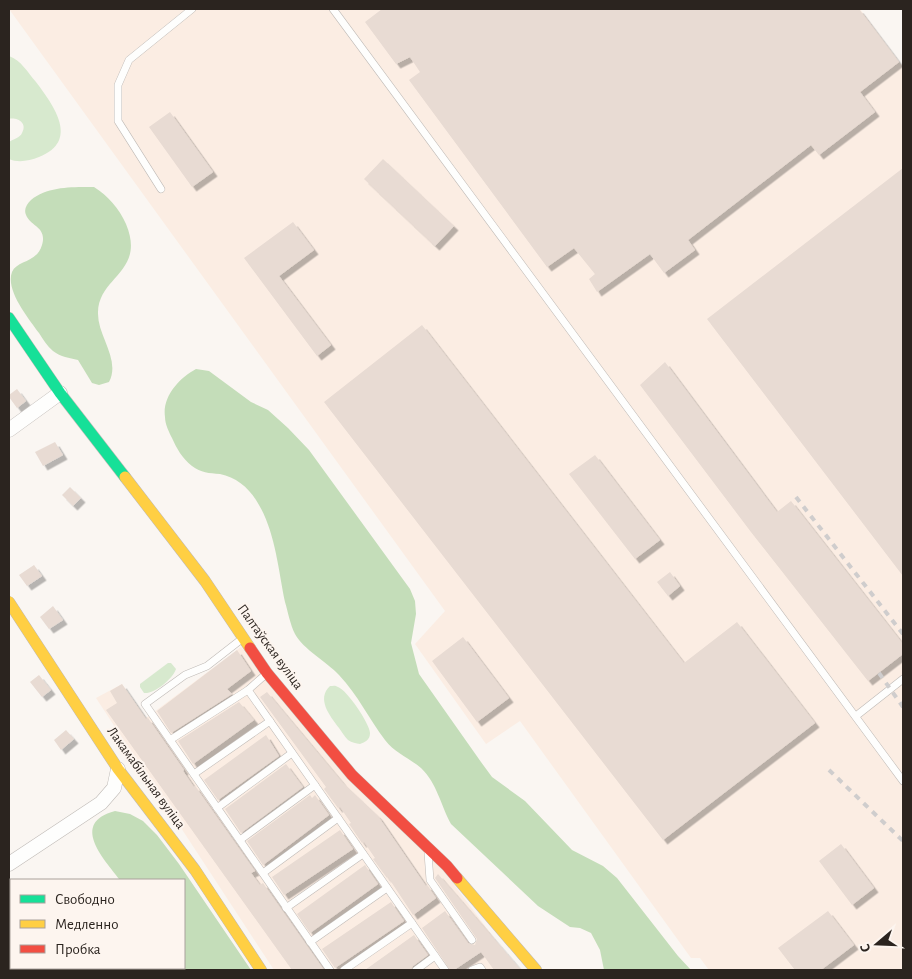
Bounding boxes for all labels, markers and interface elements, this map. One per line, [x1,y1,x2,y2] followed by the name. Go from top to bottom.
[235,602,306,693] street label: Палтаўская вуліца
[104,724,188,832] street label: Лакамабільная вуліца
[10,879,185,969] legend
[55,892,115,907] text: Свободно
[55,917,119,932] text: Медленно
[852,919,902,969] north arrow
[55,942,101,957] text: Пробка
[858,942,874,954] text: С

